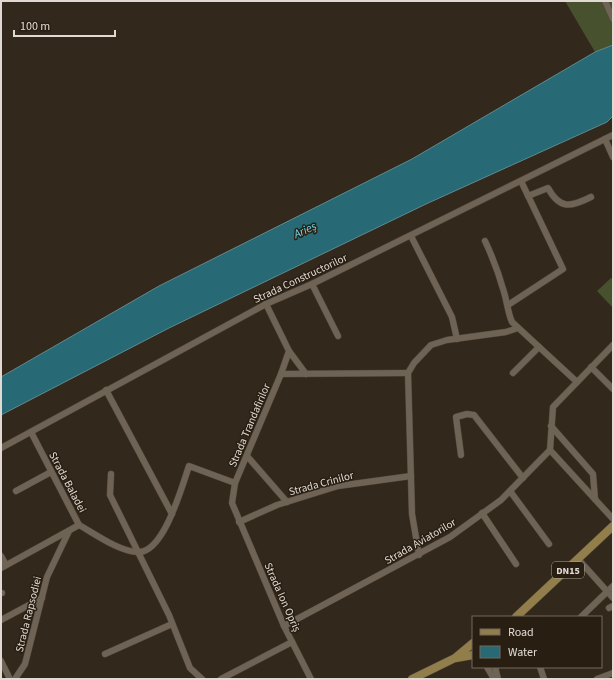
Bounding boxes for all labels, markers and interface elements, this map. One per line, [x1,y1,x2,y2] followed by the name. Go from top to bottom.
[14,12,115,38] scale bar
[20,18,50,35] text: 100 m
[290,218,320,244] water label: Arieș
[251,250,350,307] street label: Strada Constructorilor
[225,381,274,469] street label: Strada Trandafirilor
[45,449,90,515] street label: Strada Baladei
[287,468,355,499] street label: Strada Crinilor
[382,515,459,568] street label: Strada Aviatorilor
[261,560,305,634] street label: Strada Ion Opriș
[552,562,584,578] road number: DN15
[12,575,45,654] street label: Strada Rapsodiei
[472,616,602,668] legend
[508,624,534,641] text: Road
[508,644,538,661] text: Water

